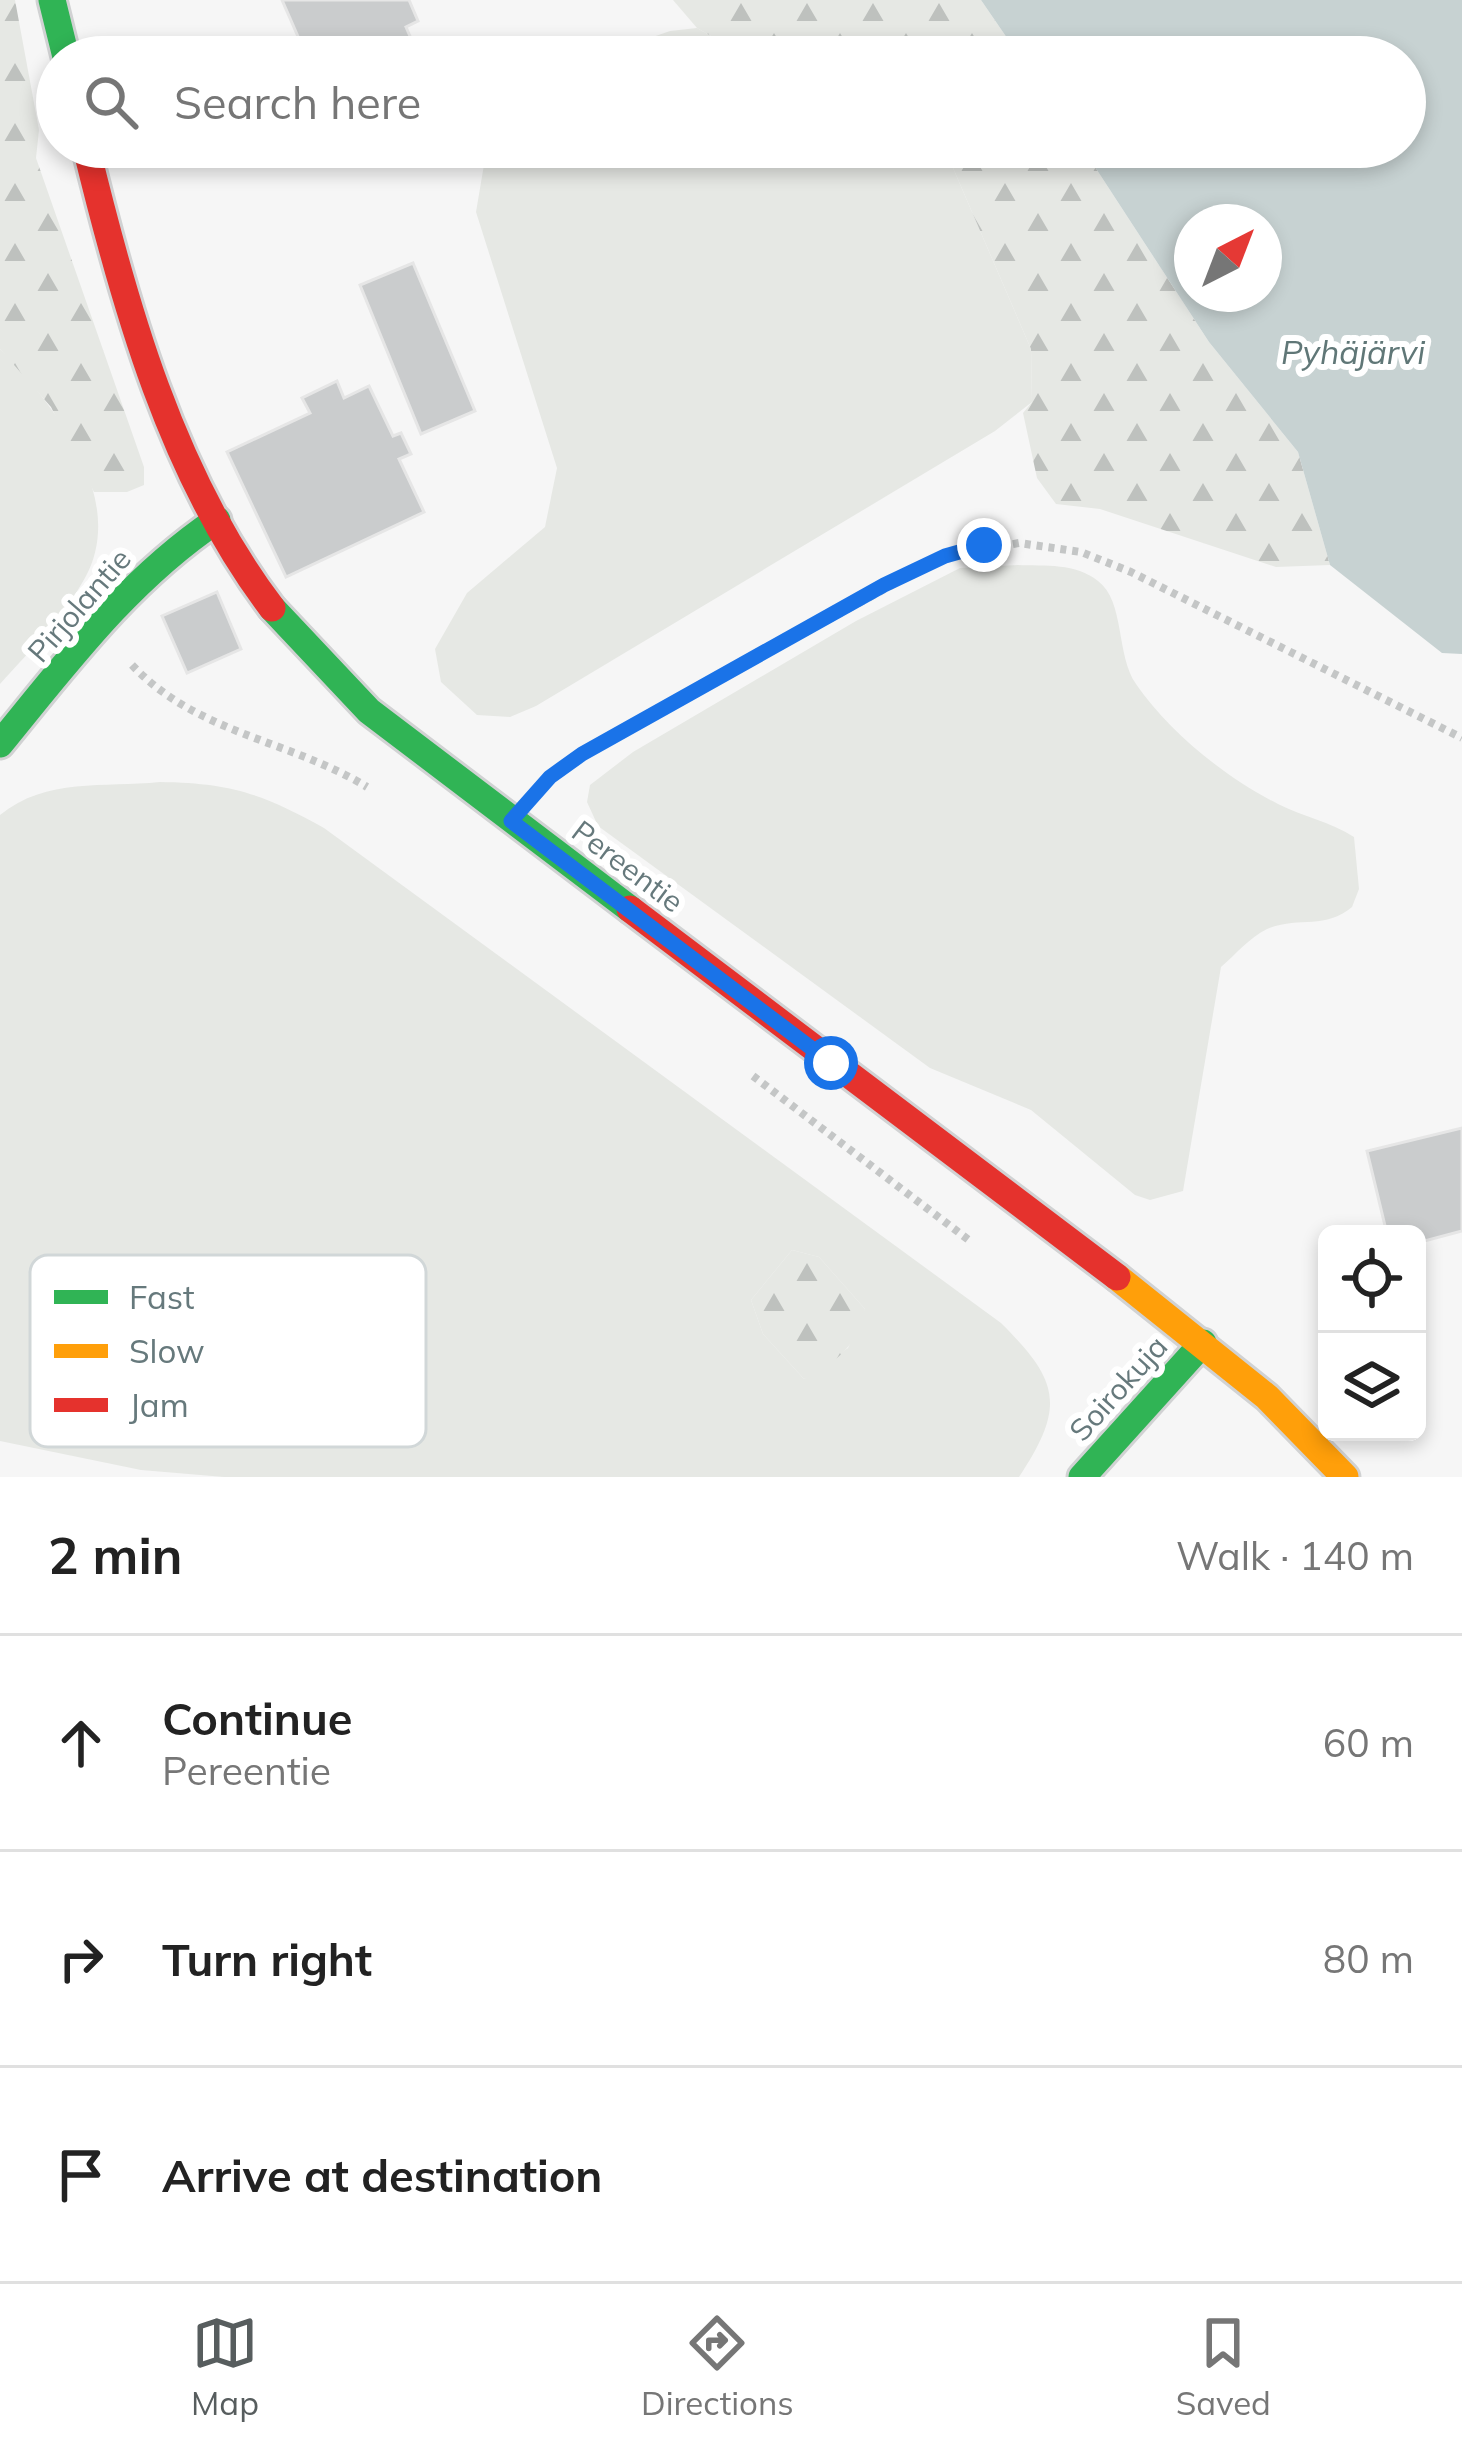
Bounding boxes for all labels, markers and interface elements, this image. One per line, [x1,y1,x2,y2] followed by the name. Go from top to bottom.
[36,36,1426,168] search box
[78,69,144,135] icon: search
[174,74,421,130] text: Search here
[1174,204,1282,312] north arrow
[1281,331,1425,372] water label: Pyhäjärvi
[957,518,1011,572] route end
[19,540,139,670] street label: Pirjolantie
[565,812,691,920] street label: Pereentie
[804,1036,858,1090] route start
[1318,1225,1426,1441] map controls
[1318,1225,1426,1333] button: locate
[30,1255,426,1447] legend
[129,1276,194,1317] text: Fast
[1061,1327,1175,1449] street label: Soirokuja
[129,1330,205,1371] text: Slow
[1318,1333,1426,1441] button: layers
[129,1384,189,1425] text: Jam
[48,1523,183,1587] text: 2 min
[1176,1531,1414,1580] text: Walk · 140 m
[162,1690,352,1746] text: Continue
[48,1710,114,1776] icon: ahead
[1323,1718,1414,1767] text: 60 m
[162,1746,331,1795] text: Pereentie
[48,1926,114,1992] icon: right
[162,1931,372,1987] text: Turn right
[1323,1934,1414,1983] text: 80 m
[48,2142,114,2208] icon: arrive
[162,2147,602,2203] text: Arrive at destination
[191,2310,259,2423] tab: Map
[641,2310,794,2423] tab: Directions
[1176,2310,1271,2423] tab: Saved

